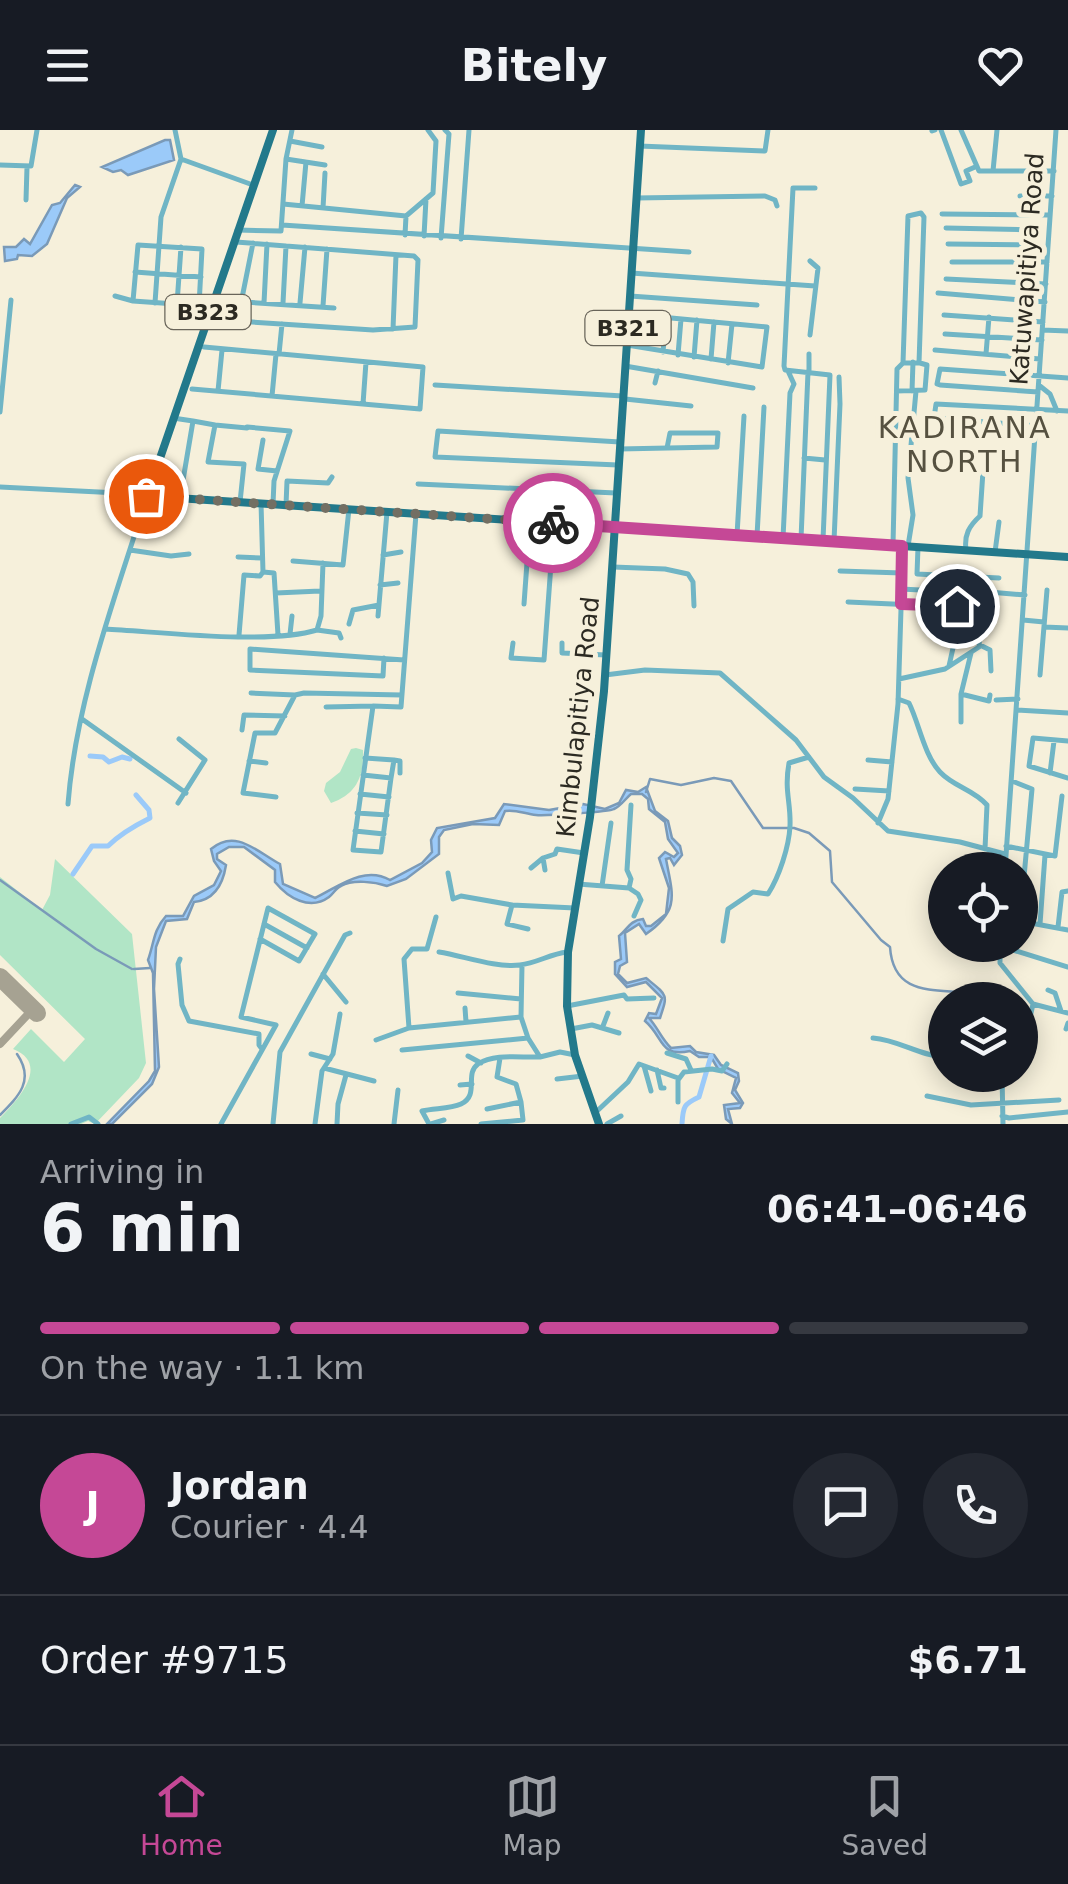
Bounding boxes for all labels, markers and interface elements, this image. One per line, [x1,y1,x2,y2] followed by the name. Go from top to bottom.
[40,38,95,93] icon: menu
[973,38,1028,93] icon: heart
[461,39,607,92] text: Bitely
[1004,152,1050,386] street label: Katuwapitiya Road
[166,295,250,329] road number: B323
[586,311,670,345] road number: B321
[878,410,1052,479] district label: KADIRANA NORTH
[104,454,189,539] pin
[119,469,174,524] icon: bag
[503,473,603,573] courier
[526,496,581,551] icon: bike
[915,564,1000,649] pin
[930,579,985,634] icon: home
[551,595,605,839] street label: Kimbulapitiya Road
[928,852,1038,1092] map controls
[928,852,1038,962] button: locate
[928,982,1038,1092] button: layers
[40,1153,204,1191] text: Arriving in
[767,1187,1028,1231] text: 06:41–06:46
[40,1191,244,1266] text: 6 min
[40,1349,364,1387] text: On the way · 1.1 km
[793,1453,898,1558] button: chat
[923,1453,1028,1558] button: phone
[170,1464,309,1508] text: Jordan
[85,1483,100,1527] text: J
[170,1508,369,1546] text: Courier · 4.4
[40,1638,289,1682] text: Order #9715
[908,1638,1028,1682] text: $6.71
[140,1769,223,1862] tab: Home
[503,1769,562,1862] tab: Map
[842,1769,928,1862] tab: Saved

